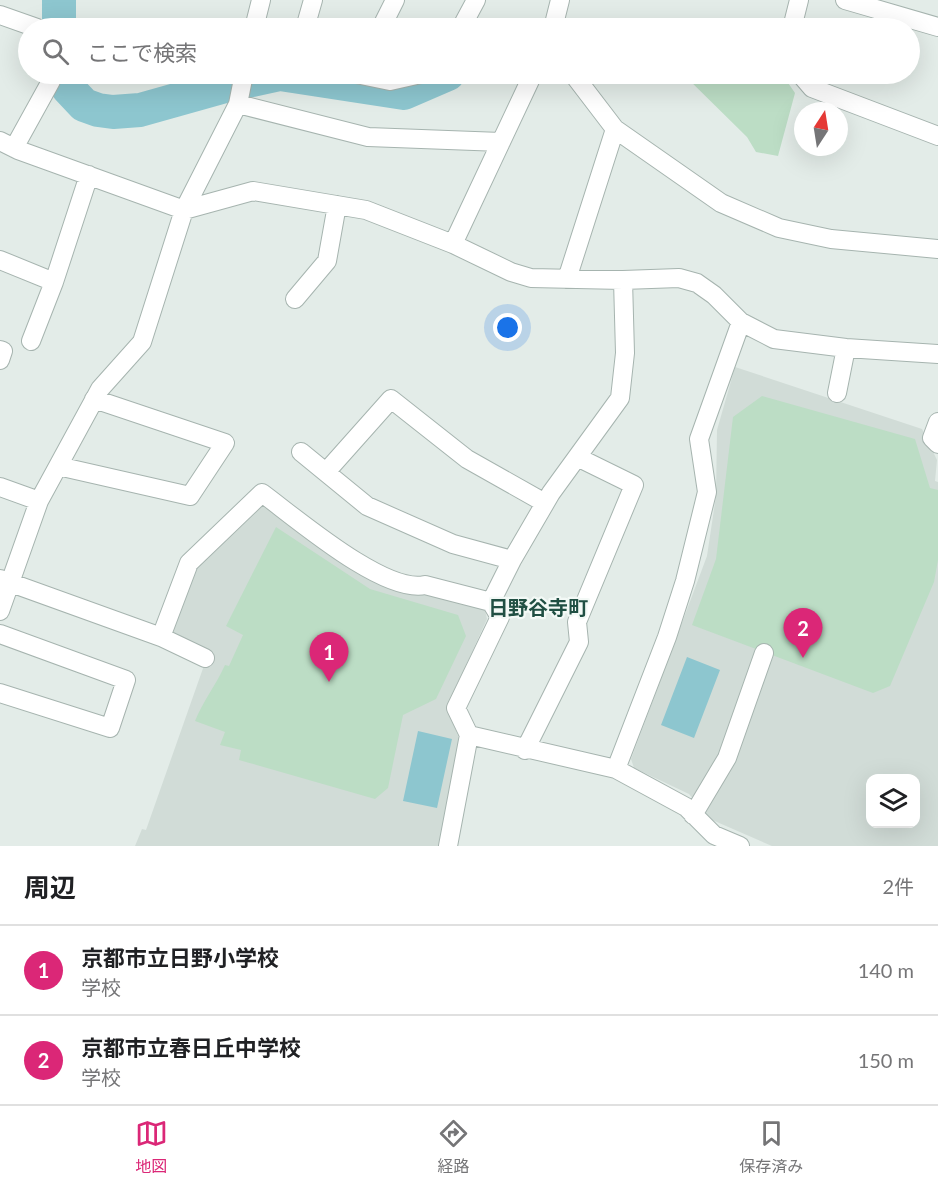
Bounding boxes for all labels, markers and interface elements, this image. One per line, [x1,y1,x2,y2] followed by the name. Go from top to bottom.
[18,18,920,84] search box
[39,35,72,68] icon: search
[87,39,197,66] text: ここで検索
[794,102,848,156] north arrow
[493,313,522,342] your location
[488,595,588,619] district label: 日野谷寺町
[784,608,822,658] pin: 2
[310,632,348,682] pin: 1
[866,774,920,828] map controls
[866,774,920,828] button: layers
[24,871,76,903] text: 周辺
[882,874,914,898] text: 2件
[81,944,279,971] text: 京都市立日野小学校
[38,958,49,982] text: 1
[858,958,914,982] text: 140 m
[81,975,121,999] text: 学校
[81,1034,301,1061] text: 京都市立春日丘中学校
[38,1048,49,1072] text: 2
[858,1048,914,1072] text: 150 m
[81,1065,121,1089] text: 学校
[135,1117,168,1177] tab: 地図
[437,1117,470,1177] tab: 経路
[739,1117,803,1177] tab: 保存済み

